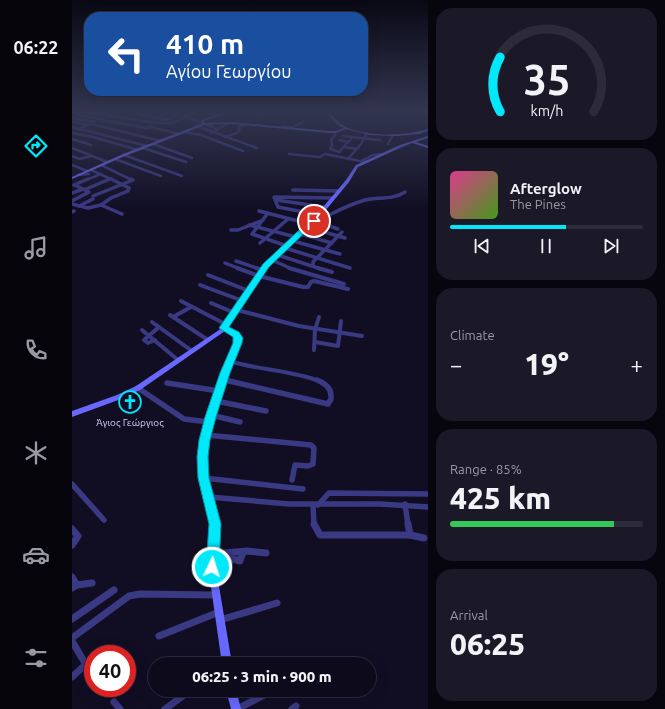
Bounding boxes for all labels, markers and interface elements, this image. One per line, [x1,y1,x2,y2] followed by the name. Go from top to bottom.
[100,28,152,80] icon: left
[166,28,244,59] text: 410 m
[13,37,59,57] text: 06:22
[523,56,570,103] text: 35
[166,61,291,81] text: Αγίου Γεωργίου
[530,103,563,119] text: km/h
[22,132,50,160] icon: directions
[510,180,582,197] text: Afterglow
[510,197,566,211] text: The Pines
[297,204,331,238] pin
[303,210,325,232] icon: arrive
[22,234,50,262] icon: music
[471,235,493,257] icon: previous
[535,235,557,257] icon: pause
[600,235,622,257] icon: next
[450,328,495,342] text: Climate
[22,336,50,364] icon: phone
[524,347,569,381] text: 19°
[450,352,462,377] text: −
[631,352,643,377] text: +
[117,389,143,415] church icon: Άγιος Γεώργιος
[96,417,164,428] place label: Άγιος Γεώργιος
[22,439,50,467] icon: climate
[450,462,522,476] text: Range · 85%
[450,481,551,515] text: 425 km
[22,541,50,569] icon: car
[191,546,233,588] position arrow
[450,608,488,622] text: Arrival
[450,627,525,661] text: 06:25
[22,644,50,672] icon: filters
[84,645,136,697] speed limit sign: 40
[192,668,332,685] text: 06:25 · 3 min · 900 m

